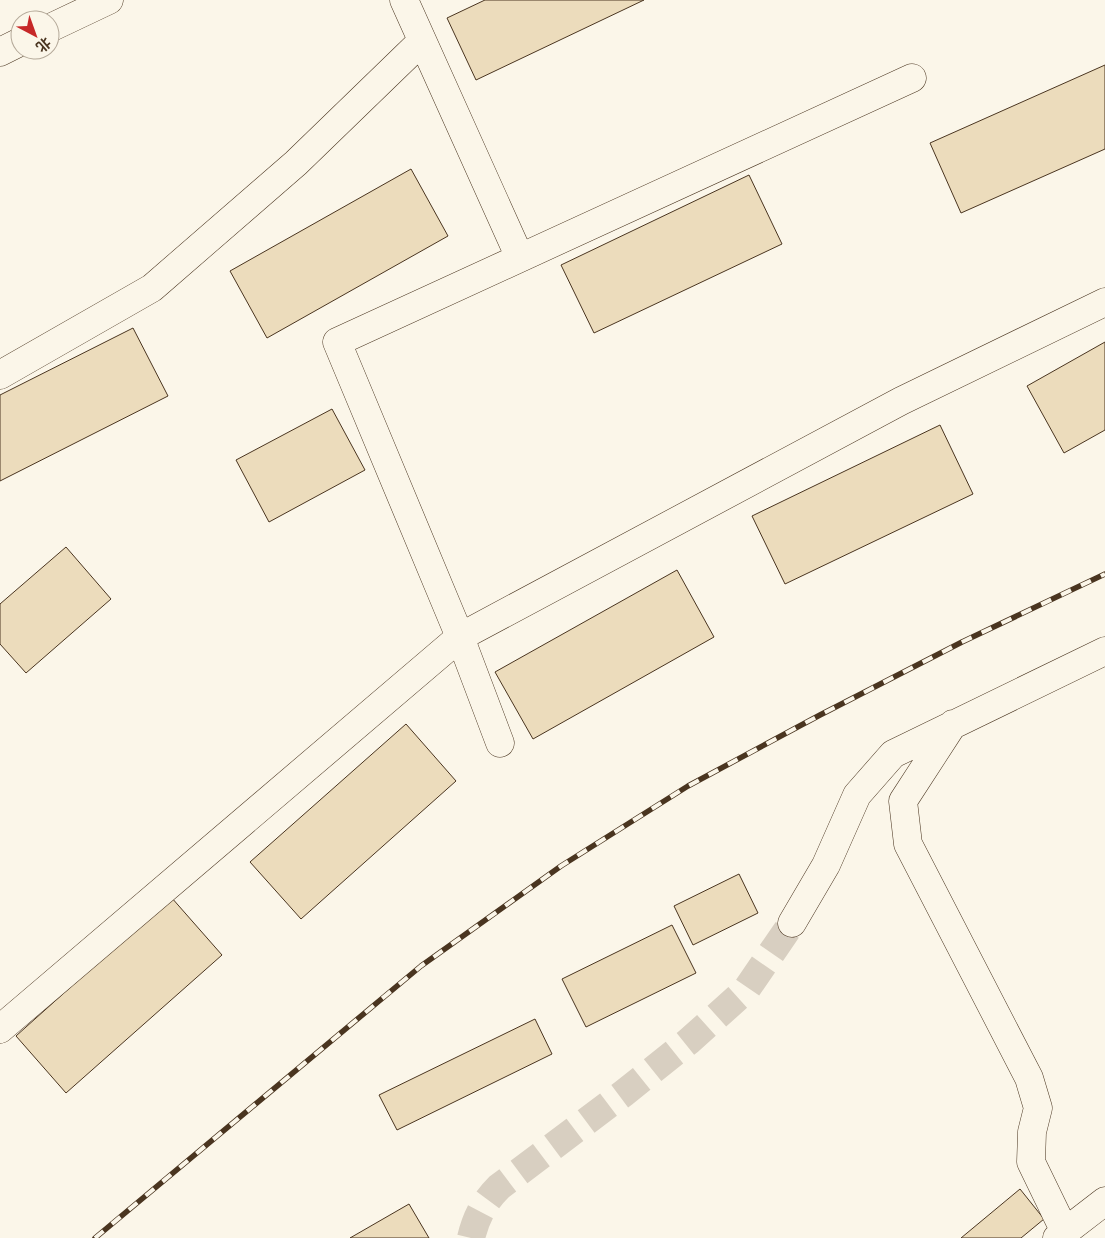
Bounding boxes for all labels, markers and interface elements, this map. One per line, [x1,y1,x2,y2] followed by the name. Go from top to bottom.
[10,10,60,60] north arrow
[32,33,54,55] text: 北

